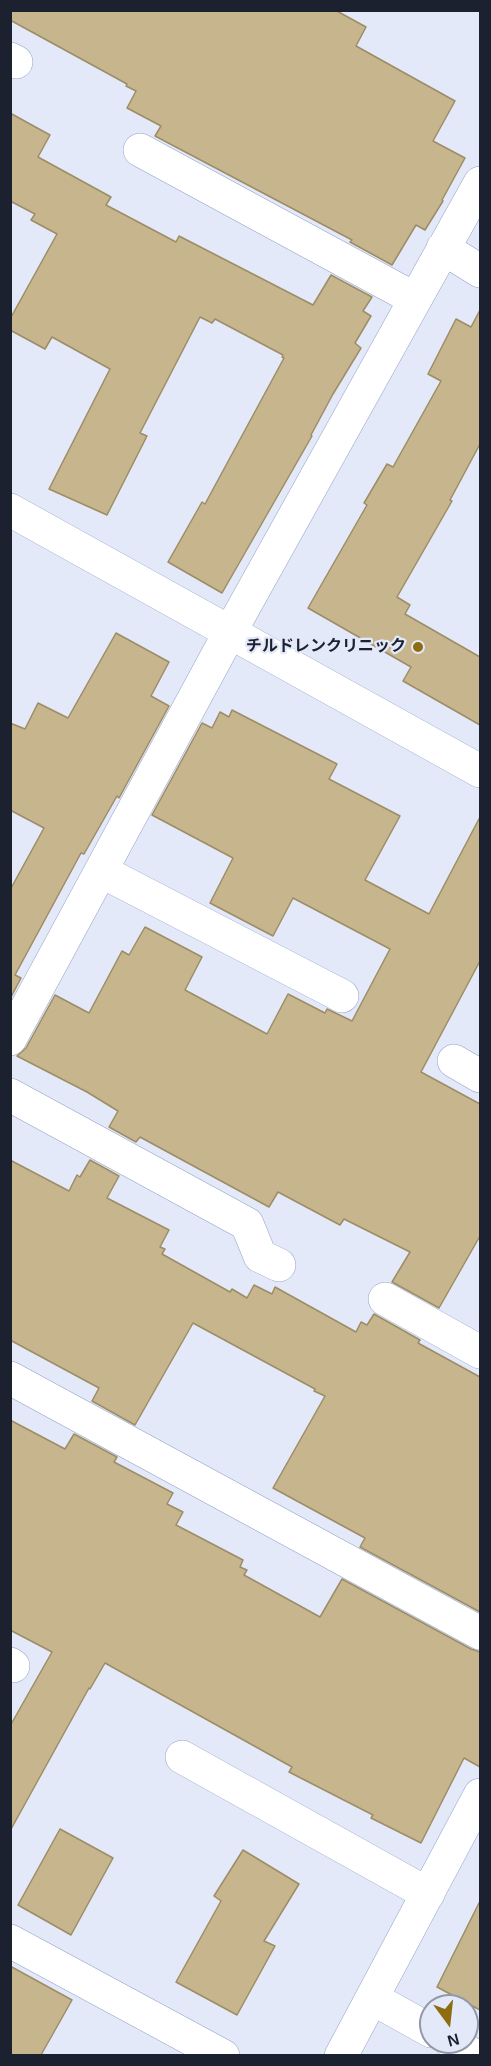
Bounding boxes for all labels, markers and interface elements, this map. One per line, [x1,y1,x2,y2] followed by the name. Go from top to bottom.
[246,637,406,657] place label: チルドレンクリニック
[411,640,425,654] marker: チルドレンクリニック
[419,1994,479,2054] north arrow
[445,2030,461,2050] text: N

